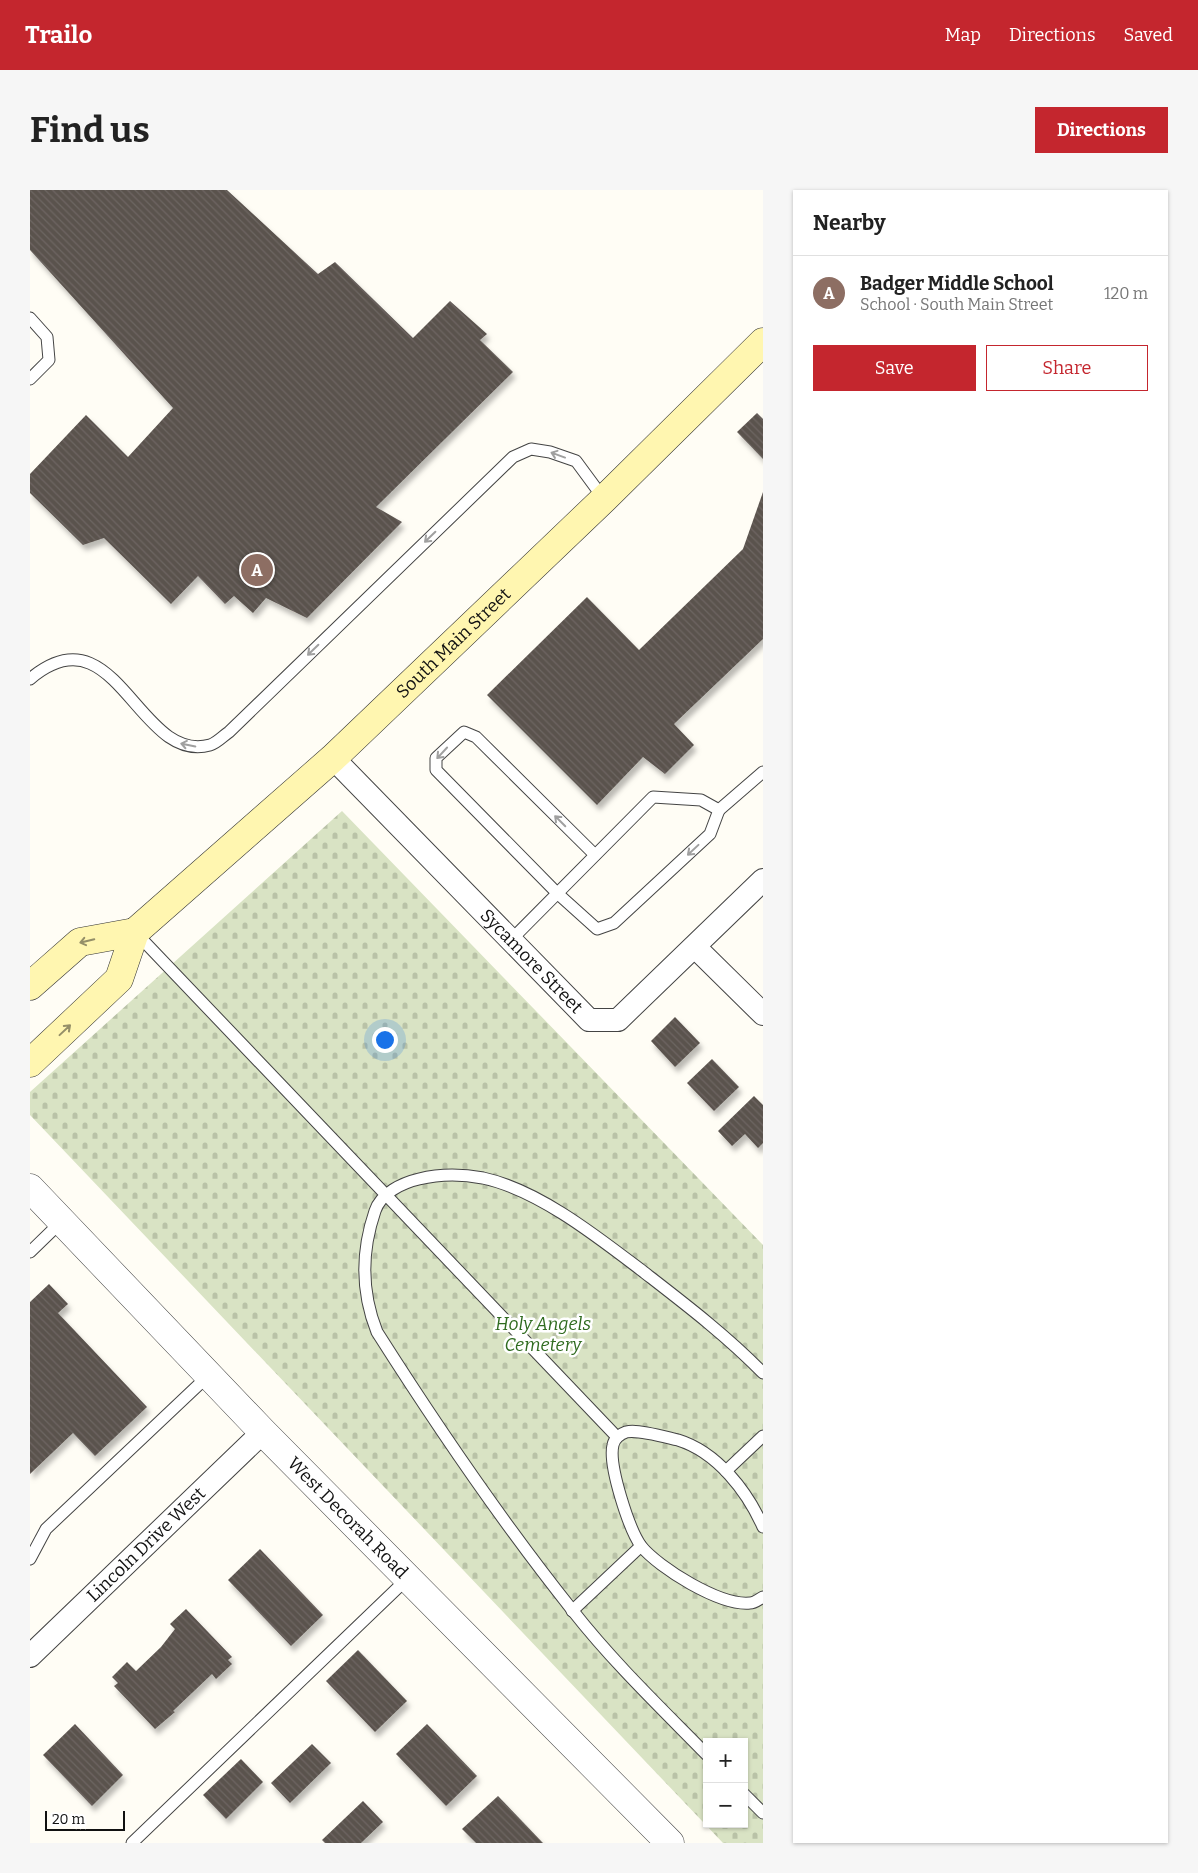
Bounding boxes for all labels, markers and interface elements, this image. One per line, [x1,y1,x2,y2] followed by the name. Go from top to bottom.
[25,21,92,49] text: Trailo
[945,24,981,46] text: Map
[1009,24,1096,46] text: Directions
[1124,24,1173,46] text: Saved
[1035,107,1168,153] button: Directions
[30,109,150,151] text: Find us
[813,210,886,236] text: Nearby
[860,272,1054,295] text: Badger Middle School
[823,284,835,303] text: A
[1104,284,1148,303] text: 120 m
[860,295,1053,314] text: School · South Main Street
[813,345,976,391] button: Save
[986,345,1148,391] button: Share
[551,450,566,459] one-way arrow
[424,531,436,543] one-way arrow
[241,551,273,589] pin: A
[391,583,515,703] street label: South Main Street
[307,644,320,656] one-way arrow
[181,740,197,749] one-way arrow
[436,747,448,759] one-way arrow
[554,815,567,827] one-way arrow
[687,844,699,856] one-way arrow
[476,904,588,1018] street label: Sycamore Street
[79,937,95,946] one-way arrow
[59,1024,72,1036] one-way arrow
[372,1027,398,1053] your location
[495,1313,591,1356] park label: Holy Angels Cemetery
[283,1452,413,1583] street label: West Decorah Road
[82,1482,210,1606] street label: Lincoln Drive West
[703,1738,748,1828] map controls
[703,1738,748,1783] button: +
[703,1783,748,1828] button: −
[45,1808,125,1831] scale bar
[52,1811,85,1828] text: 20 m

